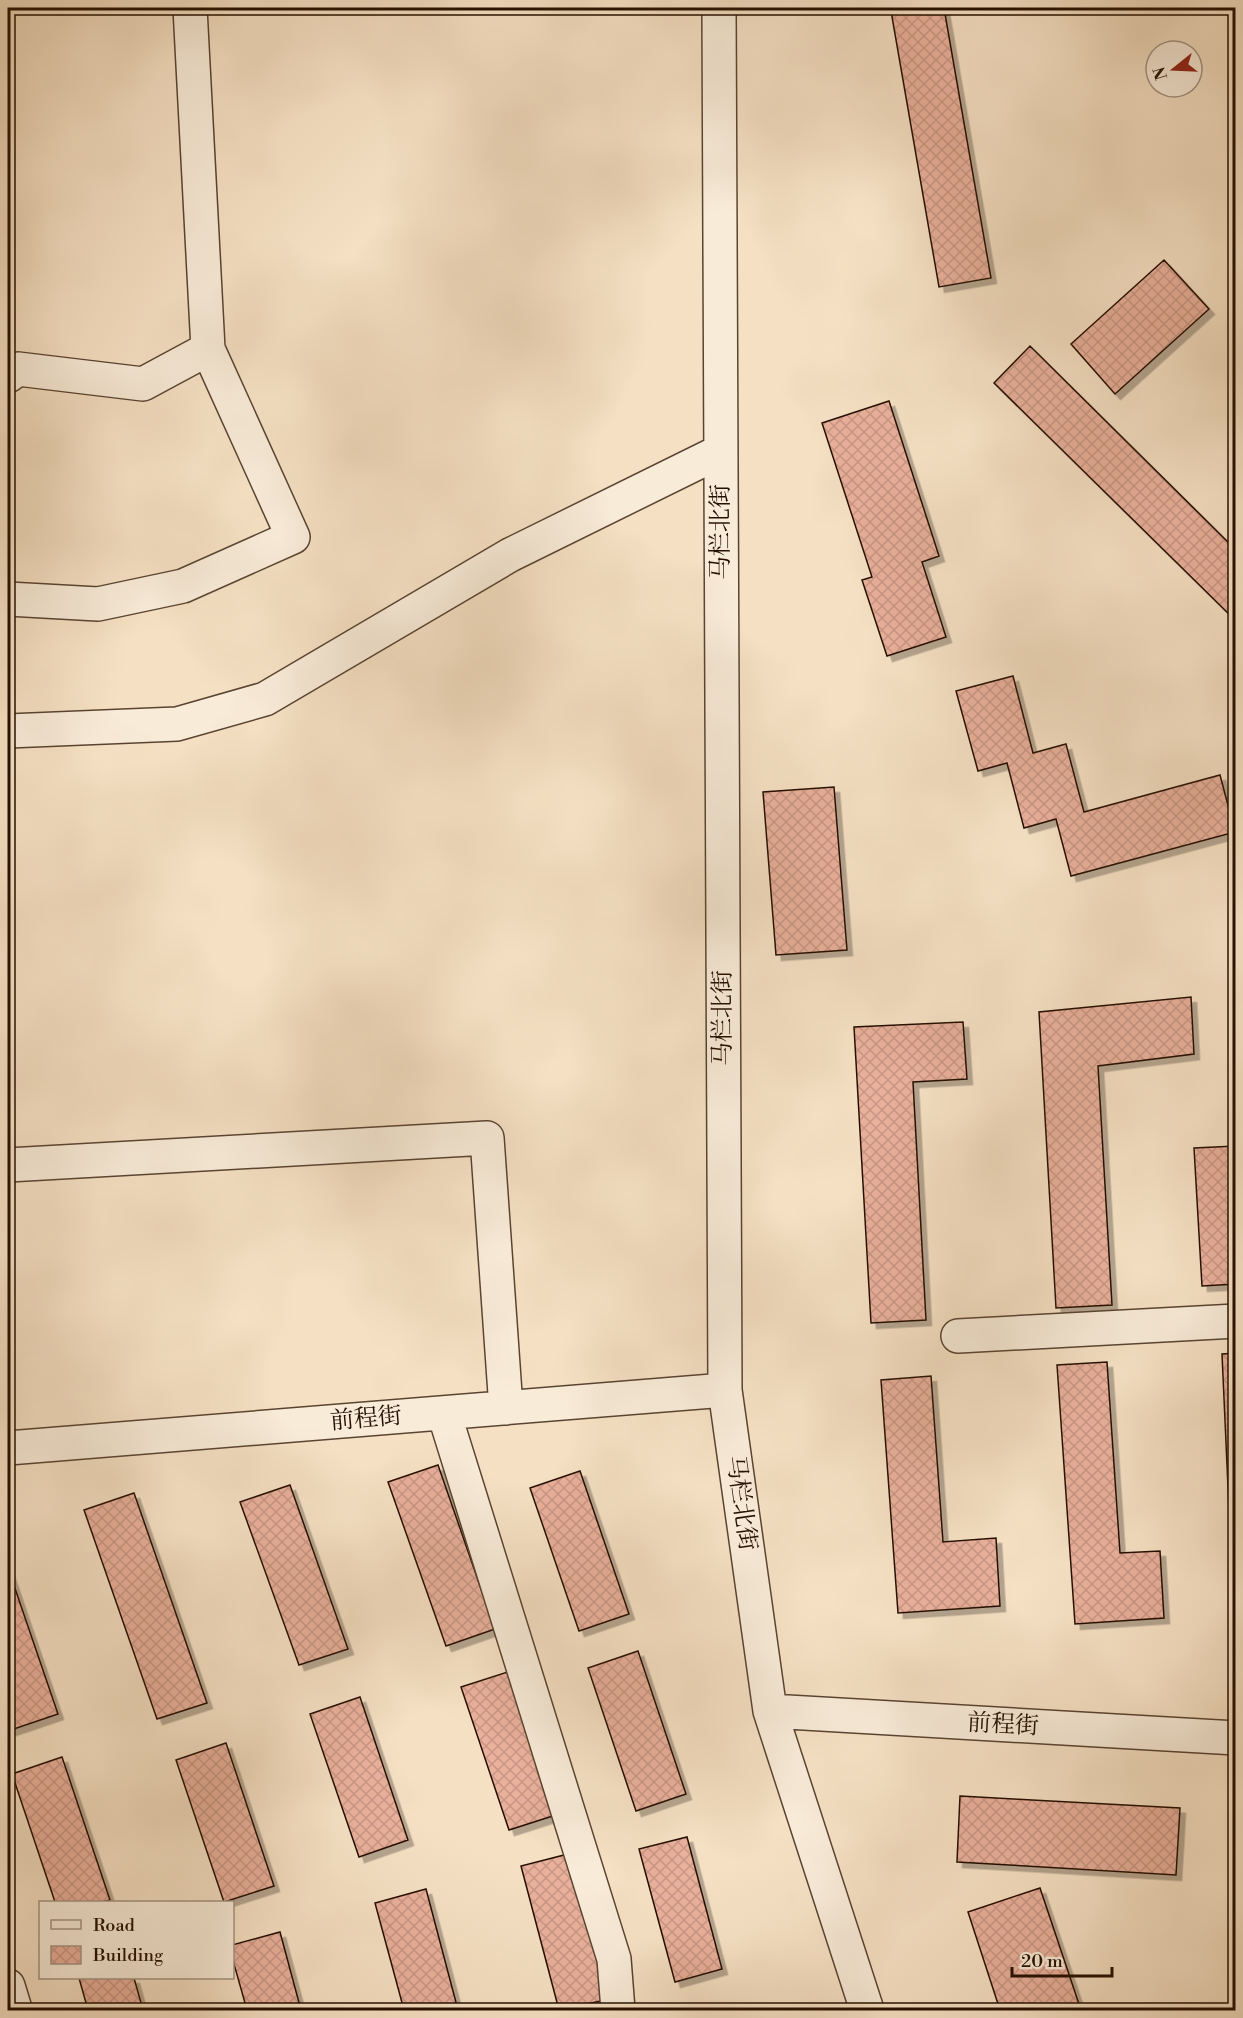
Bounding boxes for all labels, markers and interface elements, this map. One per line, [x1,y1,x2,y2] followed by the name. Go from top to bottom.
[1144,39,1204,99] north arrow
[1149,64,1172,82] text: N
[706,484,736,580] street label: 马栏北街
[708,970,738,1066] street label: 马栏北街
[329,1401,403,1437] street label: 前程街
[719,1453,763,1553] street label: 马栏北街
[966,1708,1040,1742] street label: 前程街
[39,1901,234,1979] legend
[93,1914,136,1937] text: Road
[1012,1940,1112,1978] scale bar
[92,1944,164,1967] text: Building
[1021,1950,1063,1973] text: 20 m

